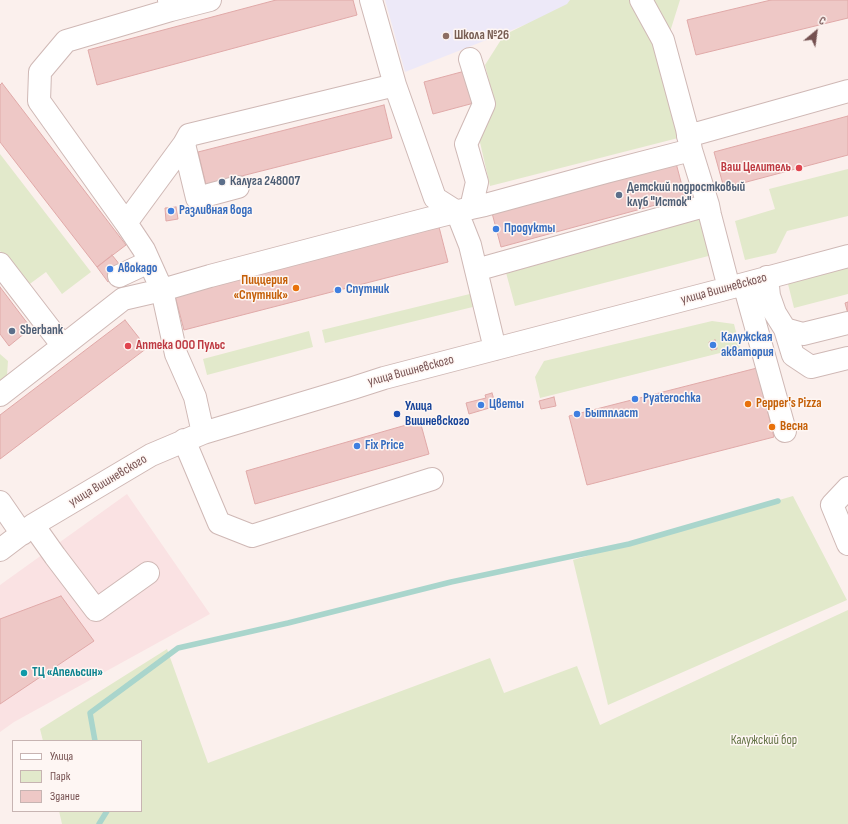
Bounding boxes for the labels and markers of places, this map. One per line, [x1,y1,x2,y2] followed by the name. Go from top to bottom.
[454,28,509,44] place label: Школа №26
[441,31,451,41] marker: Школа №26
[721,160,791,176] place label: Ваш Целитель
[794,163,804,173] marker: Ваш Целитель
[230,174,300,190] place label: Калуга 248007
[217,177,227,187] marker: Калуга 248007
[627,180,745,211] place label: Детский подростковый клуб "Исток"
[614,190,624,200] marker: Детский подростковый клуб "Исток"
[179,203,252,219] place label: Разливная вода
[166,206,176,216] marker: Разливная вода
[504,221,555,237] place label: Продукты
[491,224,501,234] marker: Продукты
[118,261,157,277] place label: Авокадо
[105,264,115,274] marker: Авокадо
[233,273,288,304] place label: Пиццерия «Спутник»
[346,282,389,298] place label: Спутник
[291,283,301,293] marker: Пиццерия «Спутник»
[333,285,343,295] marker: Спутник
[20,323,63,339] place label: Sberbank
[7,326,17,336] marker: Sberbank
[721,330,774,361] place label: Калужская акватория
[136,338,225,354] place label: Аптека ООО Пульс
[708,340,718,350] marker: Калужская акватория
[123,341,133,351] marker: Аптека ООО Пульс
[643,391,701,407] place label: Pyaterochka
[630,394,640,404] marker: Pyaterochka
[756,396,822,412] place label: Pepper's Pizza
[489,397,524,413] place label: Цветы
[405,399,470,430] place label: Улица Вишневского
[743,399,753,409] marker: Pepper's Pizza
[476,400,486,410] marker: Цветы
[585,406,638,422] place label: Бытпласт
[392,409,402,419] marker: Улица Вишневского
[572,409,582,419] marker: Бытпласт
[780,419,808,435] place label: Весна
[767,422,777,432] marker: Весна
[365,438,404,454] place label: Fix Price
[352,441,362,451] marker: Fix Price
[32,665,103,681] place label: ТЦ «Апельсин»
[19,668,29,678] marker: ТЦ «Апельсин»

